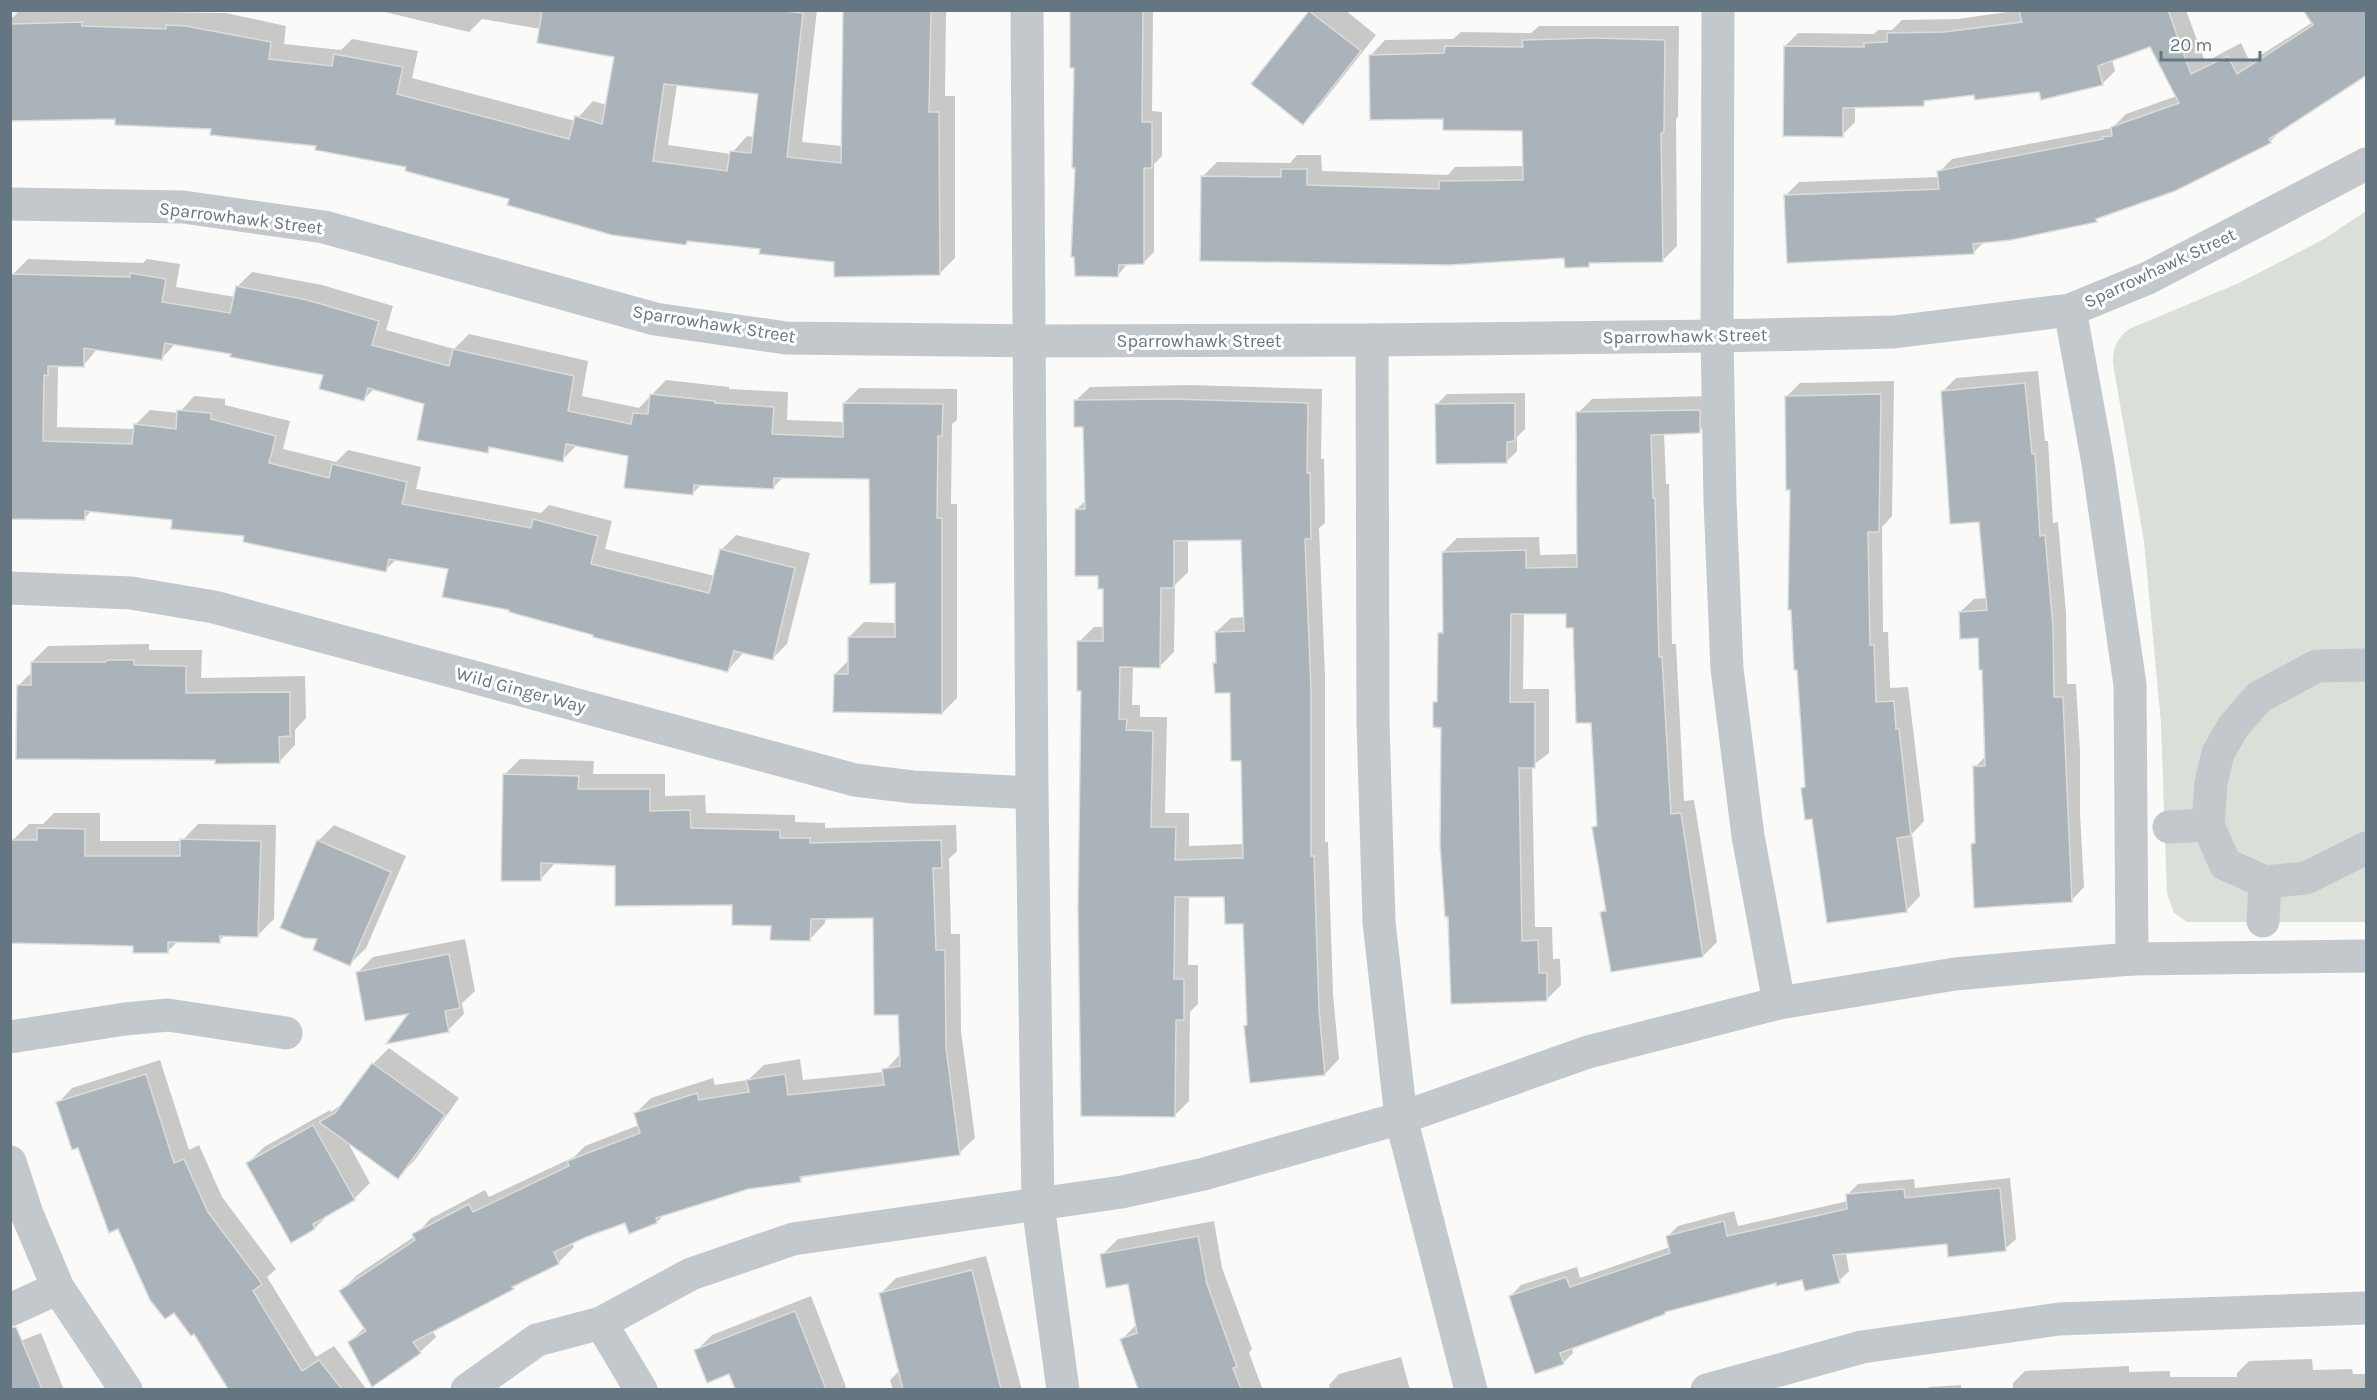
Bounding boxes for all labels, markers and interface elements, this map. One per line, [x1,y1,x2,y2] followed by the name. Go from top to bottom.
[2161,24,2260,62] scale bar
[2170,34,2212,56] text: 20 m
[158,197,324,239] street label: Sparrowhawk Street
[2081,223,2240,313] street label: Sparrowhawk Street
[631,300,797,348] street label: Sparrowhawk Street
[1602,324,1768,348] street label: Sparrowhawk Street
[1117,330,1282,352] street label: Sparrowhawk Street
[454,662,589,718] street label: Wild Ginger Way

